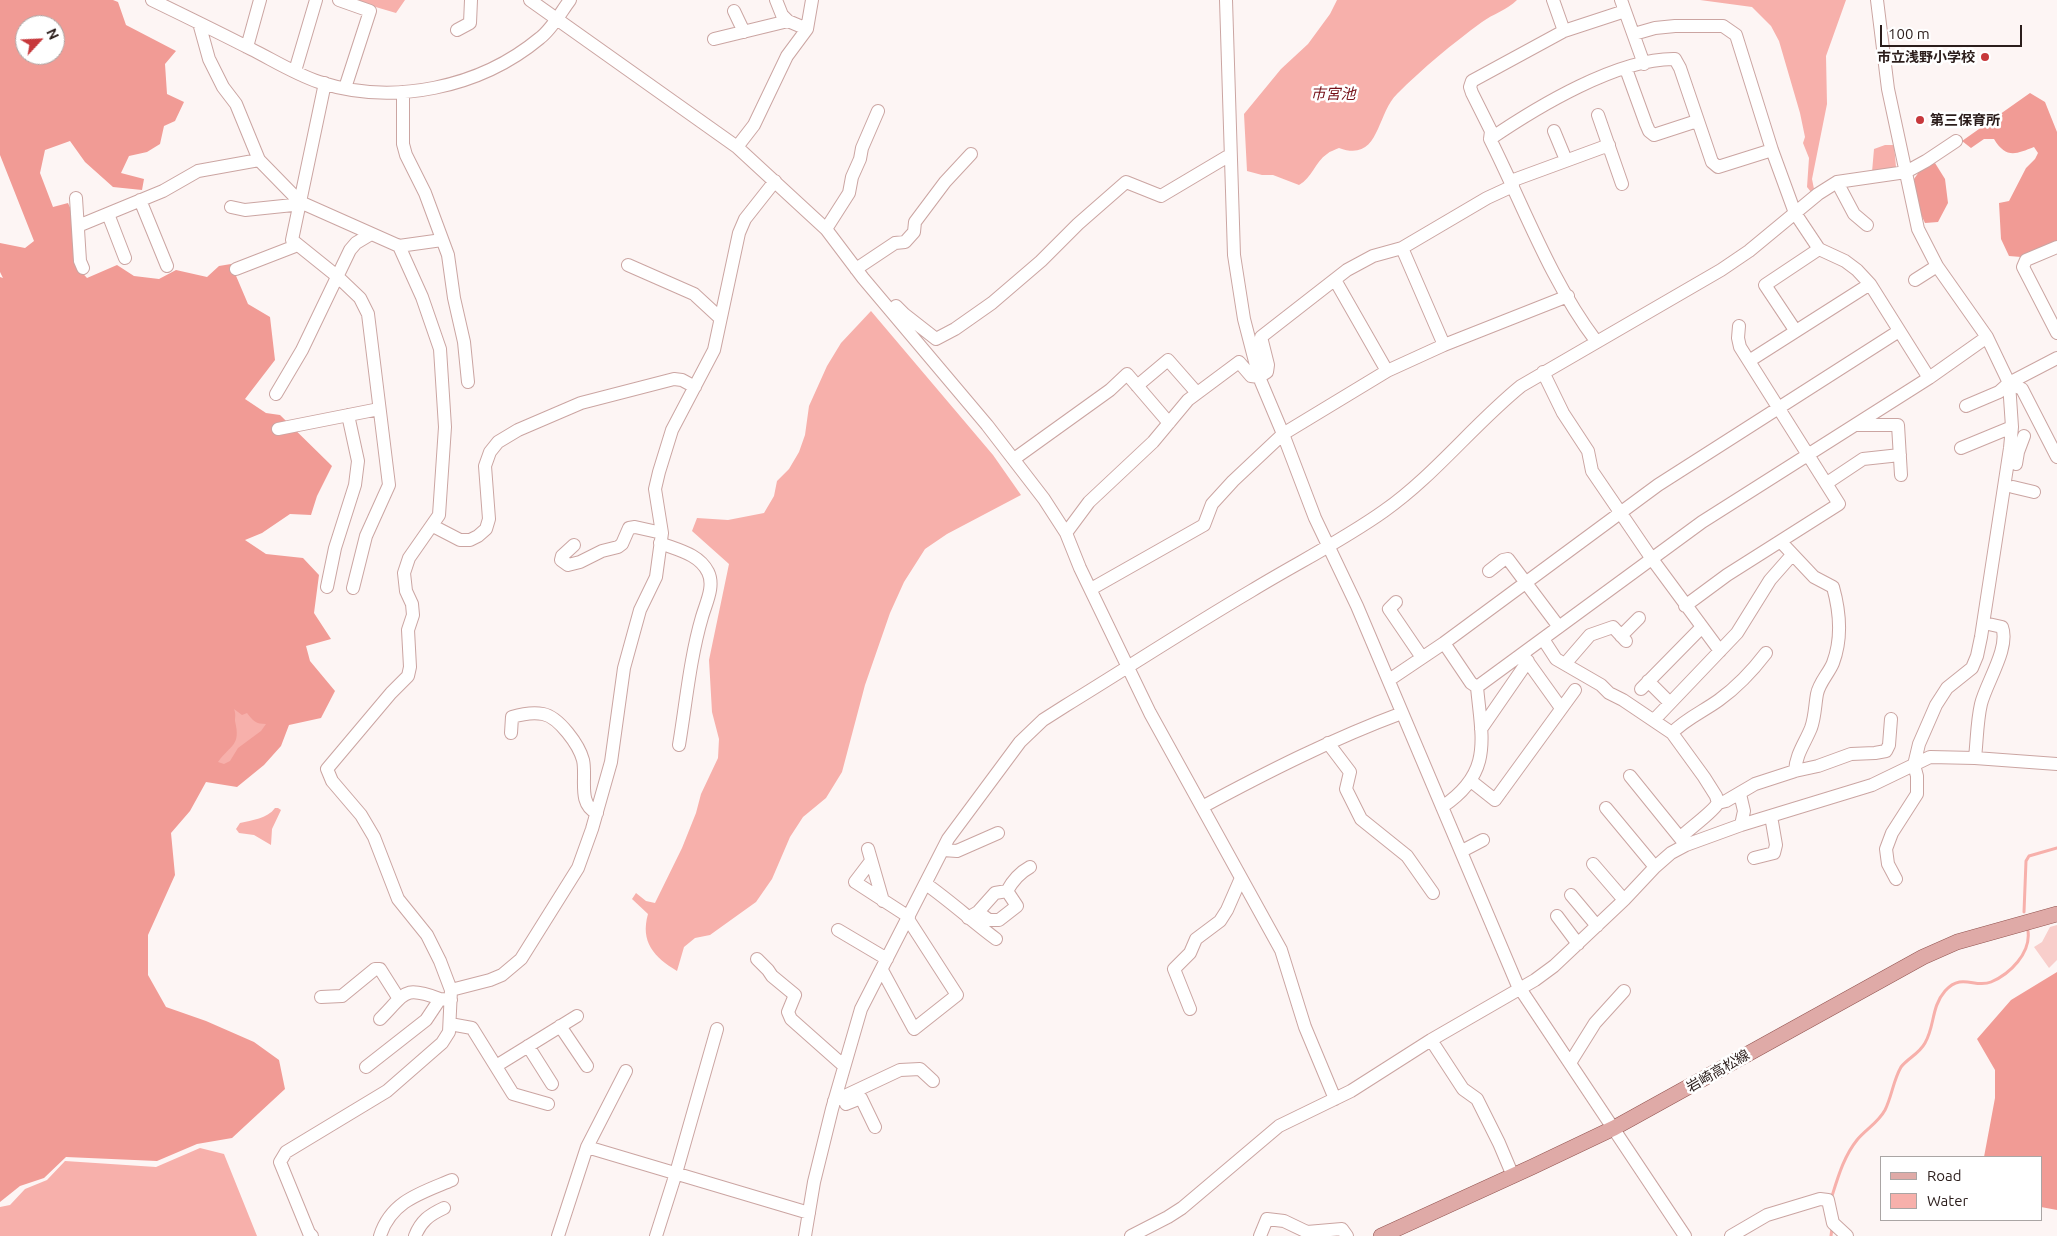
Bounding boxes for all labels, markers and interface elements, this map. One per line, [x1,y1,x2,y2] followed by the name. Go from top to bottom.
[15,15,65,65] north arrow
[1882,15,2024,47] scale bar
[1888,25,1930,42] text: 100 m
[43,26,62,42] text: N
[1877,49,1975,65] place label: 市立浅野小学校
[1979,51,1991,63] marker: 市立浅野小学校
[1311,85,1355,103] water label: 市宮池
[1930,112,2000,128] place label: 第三保育所
[1914,114,1926,126] marker: 第三保育所
[1683,1046,1753,1096] street label: 岩崎高松線
[1880,1156,2042,1221] legend
[1927,1167,1962,1184] text: Road
[1927,1192,1968,1209] text: Water

